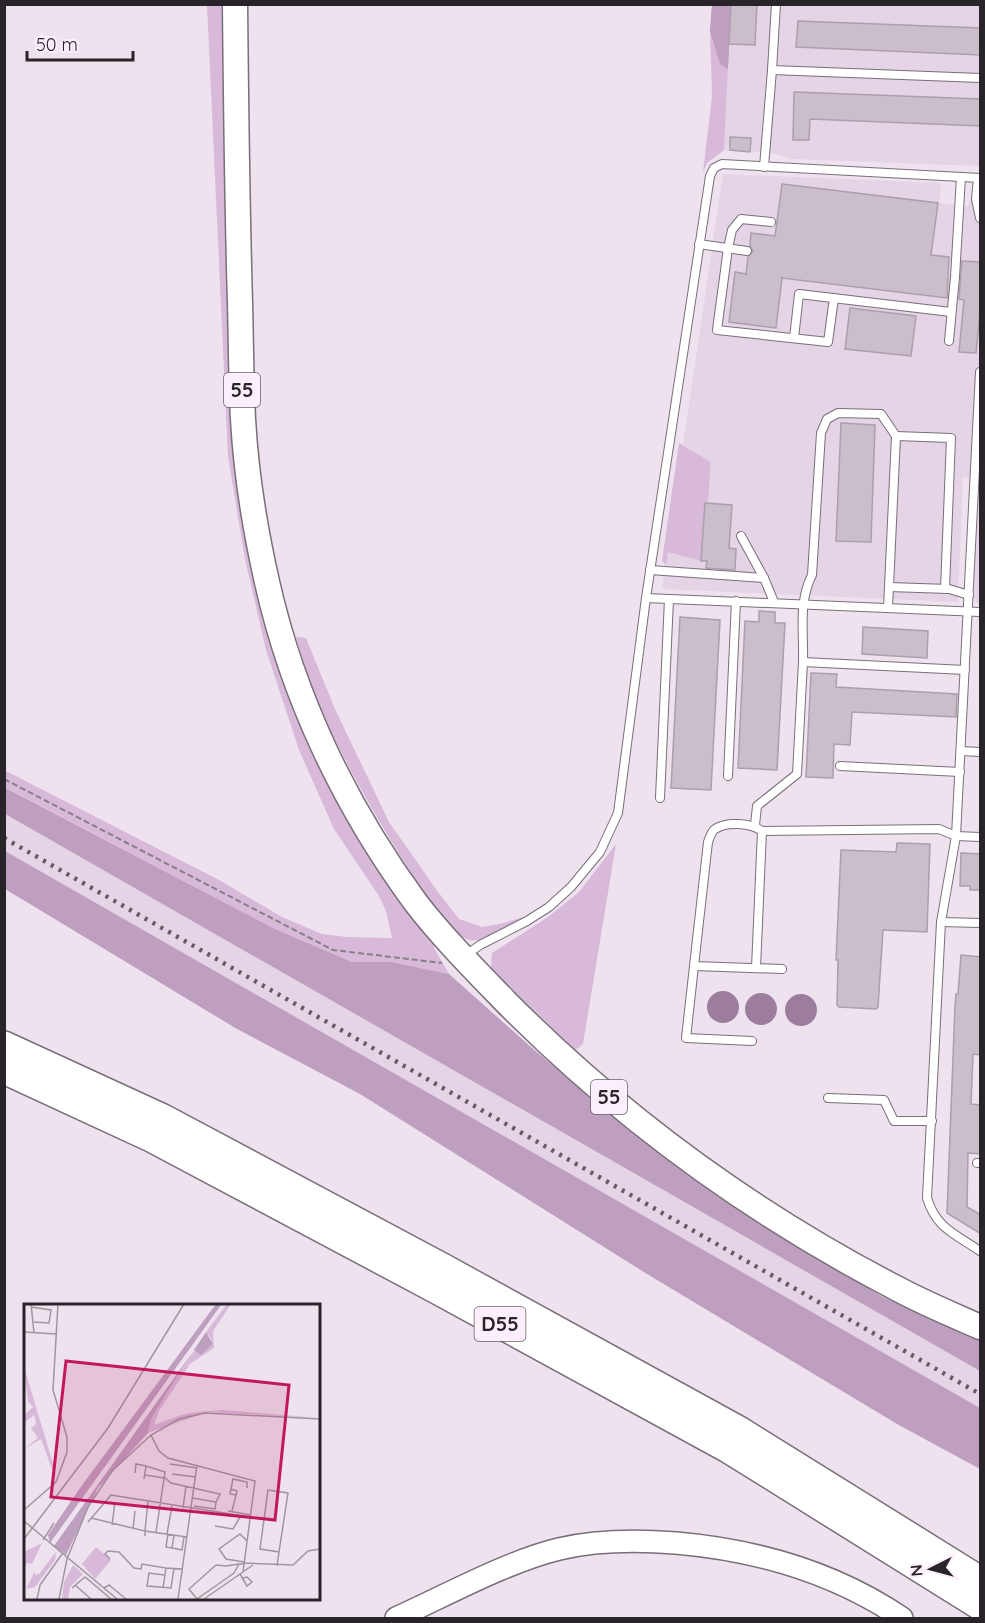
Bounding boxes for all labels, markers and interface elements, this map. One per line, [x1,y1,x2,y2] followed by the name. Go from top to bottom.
[27,24,134,62] scale bar
[36,33,78,56] text: 50 m
[224,373,260,407] road number: 55
[591,1080,627,1114] road number: 55
[24,1304,320,1599] inset map
[474,1307,526,1341] road number: D55
[901,1539,961,1599] north arrow
[906,1564,927,1577] text: N

